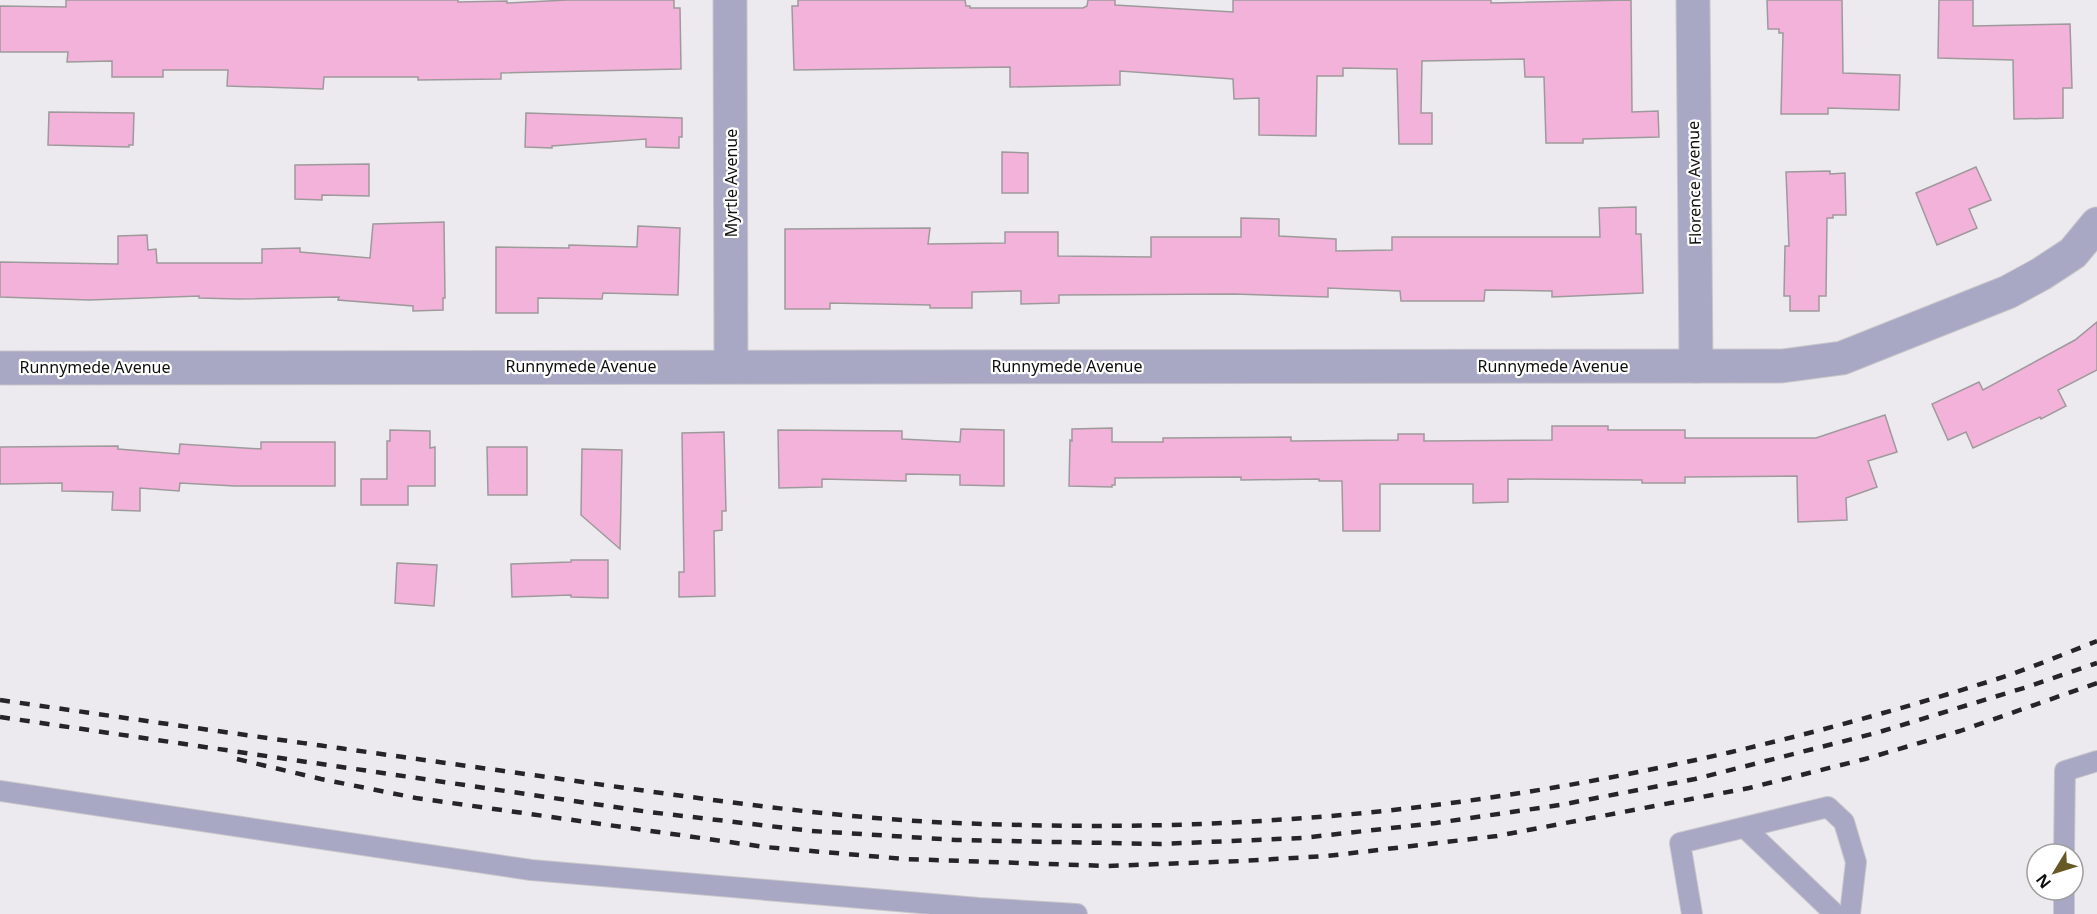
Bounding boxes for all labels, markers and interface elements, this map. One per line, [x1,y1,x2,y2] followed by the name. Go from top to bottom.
[1682,121,1706,245] street label: Florence Avenue
[720,129,742,237] street label: Myrtle Avenue
[506,355,656,377] street label: Runnymede Avenue
[992,355,1142,377] street label: Runnymede Avenue
[1478,355,1628,377] street label: Runnymede Avenue
[20,356,170,378] street label: Runnymede Avenue
[2025,842,2085,902] north arrow
[2031,869,2056,893] text: N

